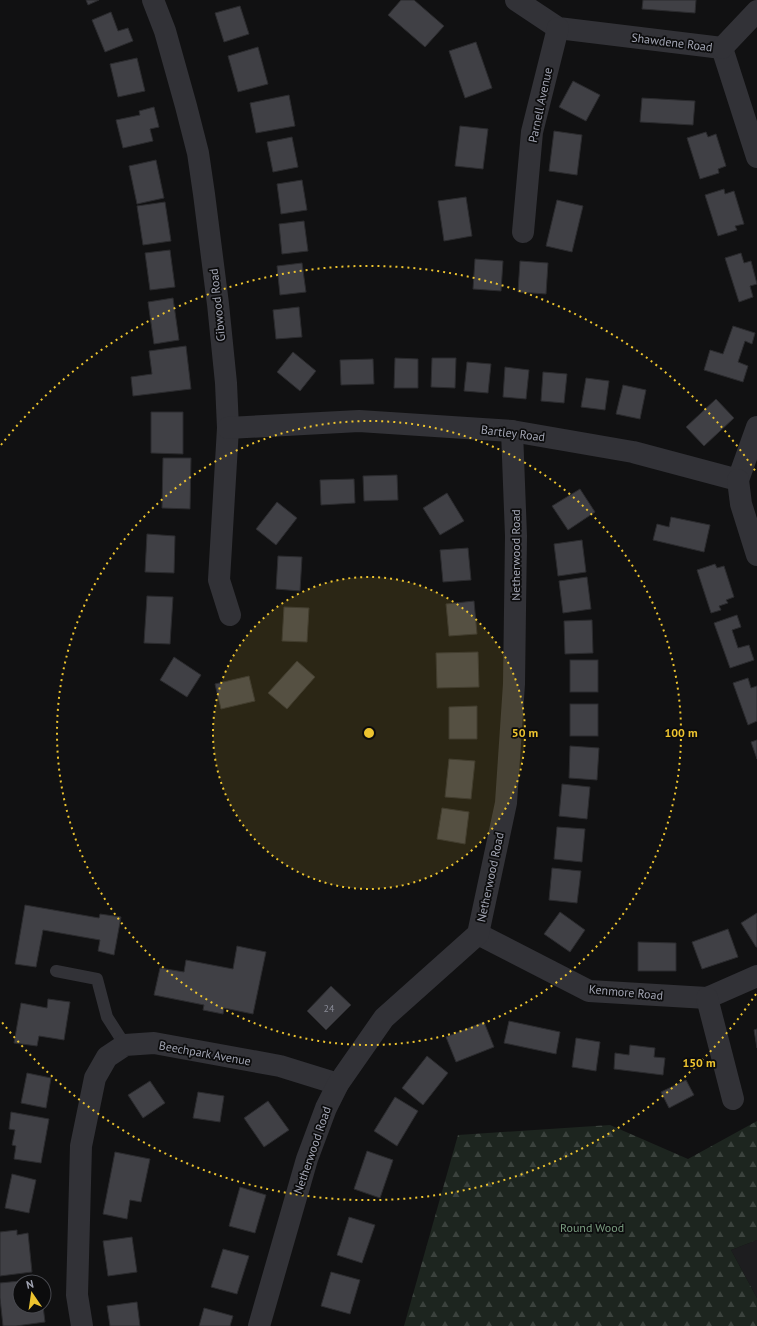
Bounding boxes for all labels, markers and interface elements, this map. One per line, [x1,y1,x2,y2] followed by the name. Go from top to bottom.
[631,30,713,54] street label: Shawdene Road
[525,66,555,144] street label: Parnell Avenue
[206,268,228,342] street label: Gibwood Road
[480,422,546,444] street label: Bartley Road
[508,509,523,601] street label: Netherwood Road
[512,725,538,740] text: 50 m
[664,725,698,740] text: 100 m
[362,726,376,740] centre of rings
[473,831,507,923] street label: Netherwood Road
[588,981,664,1003] street label: Kenmore Road
[324,1002,335,1015] house number: 24
[158,1038,252,1068] street label: Beechpark Avenue
[682,1055,716,1070] text: 150 m
[290,1104,334,1196] street label: Netherwood Road
[560,1220,624,1235] park label: Round Wood
[12,1274,52,1314] north arrow
[25,1277,35,1292] text: N

